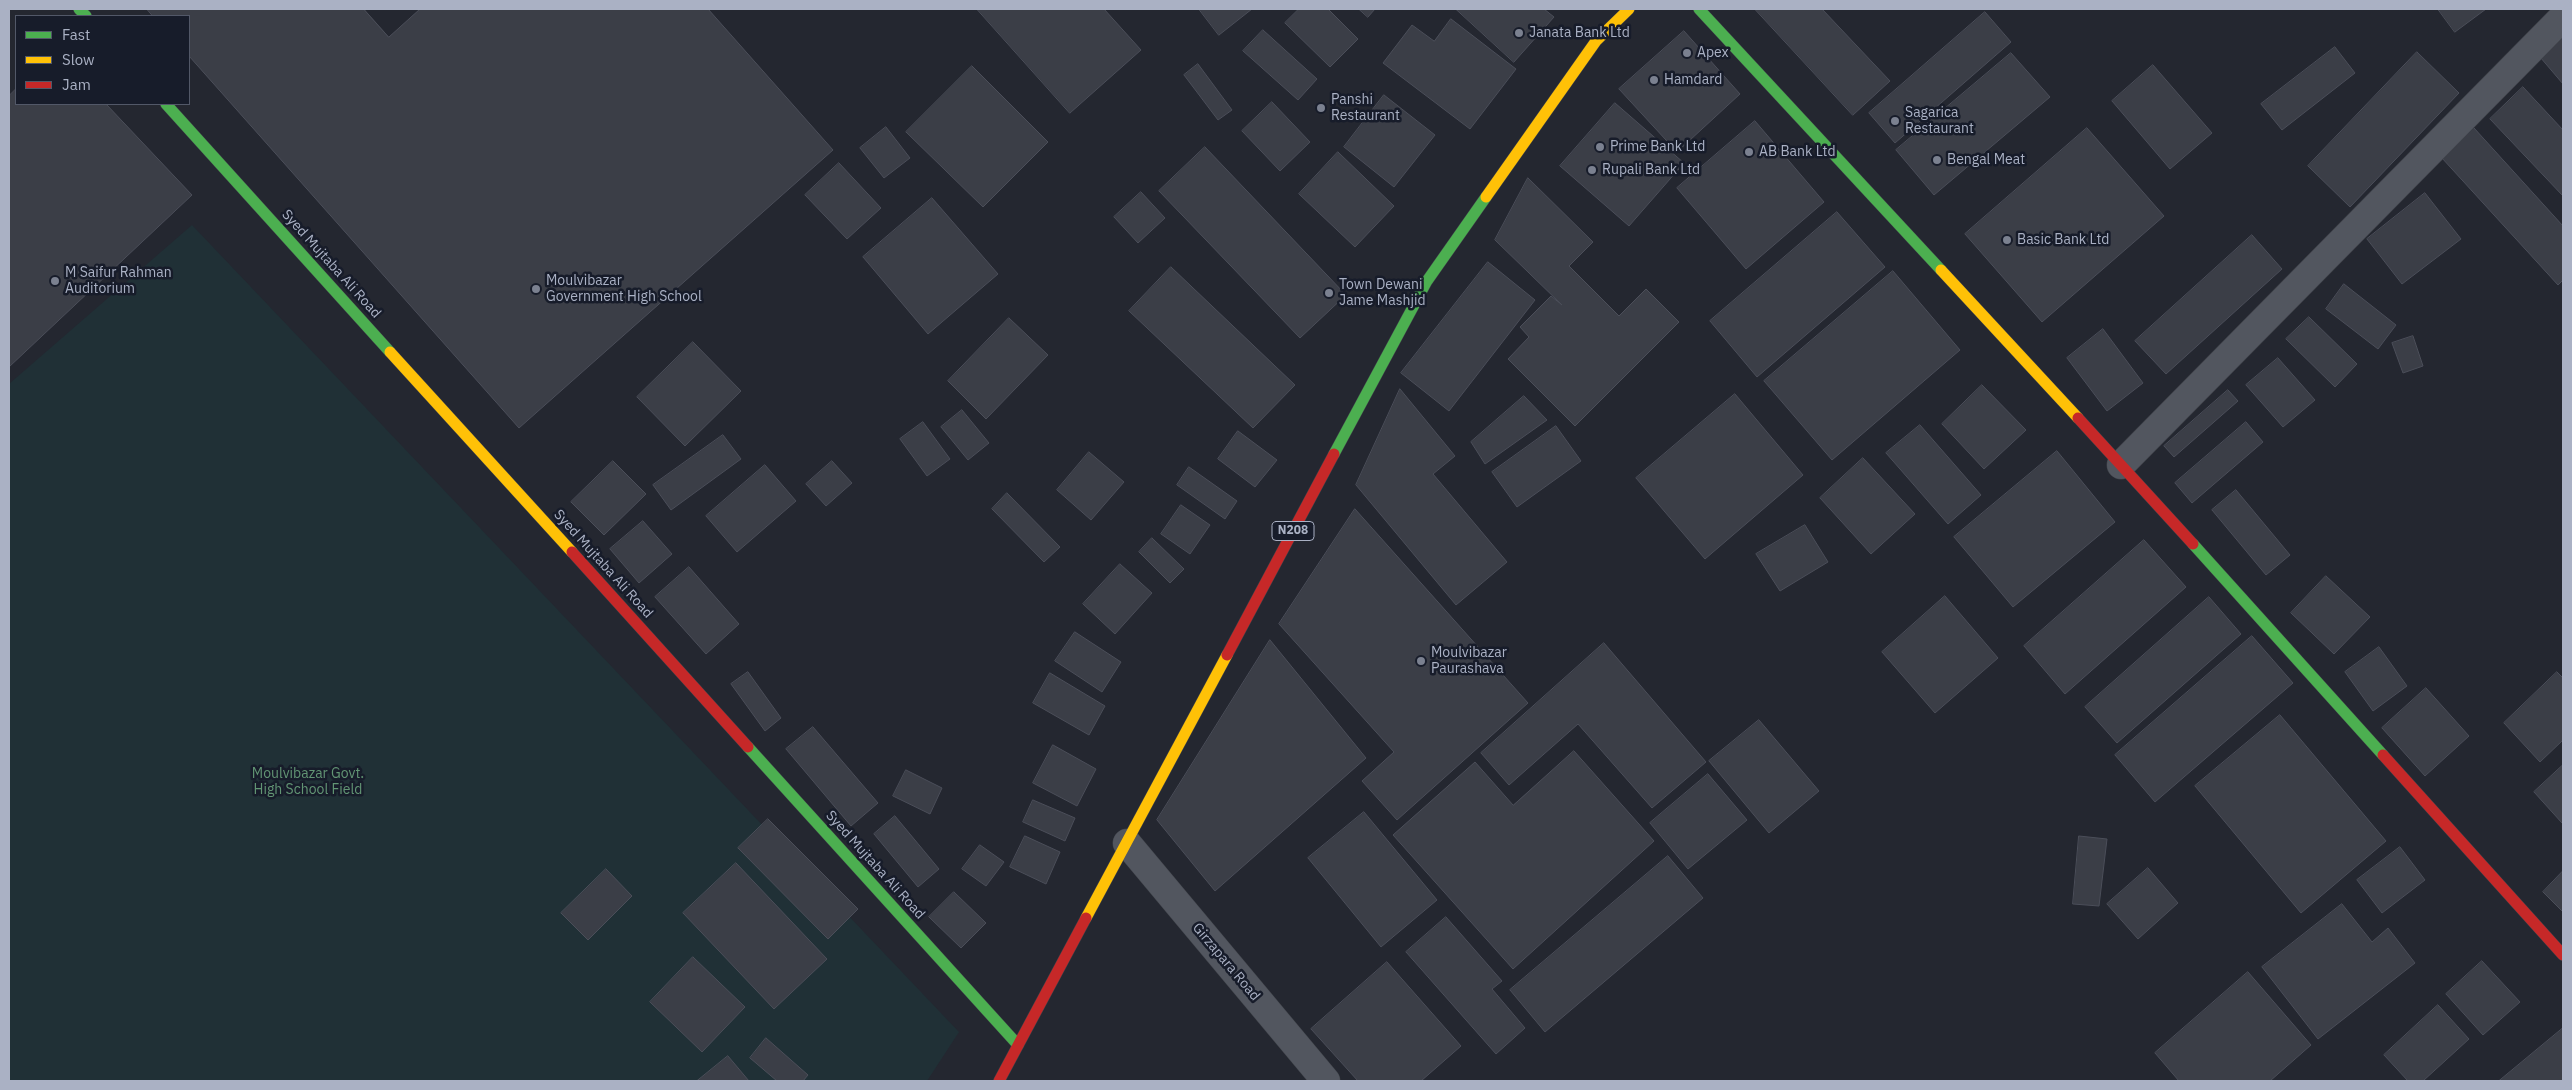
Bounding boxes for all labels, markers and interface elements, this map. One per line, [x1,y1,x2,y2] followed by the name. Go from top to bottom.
[15,15,190,105] legend
[62,25,90,44] text: Fast
[1529,25,1630,41] place label: Janata Bank Ltd
[1513,27,1525,39] marker: Janata Bank Ltd
[1697,45,1729,61] place label: Apex
[1681,47,1693,59] marker: Apex
[62,50,95,69] text: Slow
[1664,72,1722,88] place label: Hamdard
[1648,74,1660,86] marker: Hamdard
[62,75,91,94] text: Jam
[1331,92,1400,124] place label: Panshi Restaurant
[1315,102,1327,114] marker: Panshi Restaurant
[1905,105,1974,138] place label: Sagarica Restaurant
[1889,115,1901,127] marker: Sagarica Restaurant
[1610,139,1705,155] place label: Prime Bank Ltd
[1594,141,1606,153] marker: Prime Bank Ltd
[1759,144,1836,160] place label: AB Bank Ltd
[1743,146,1755,158] marker: AB Bank Ltd
[1947,152,2025,168] place label: Bengal Meat
[1931,154,1943,166] marker: Bengal Meat
[1602,162,1700,178] place label: Rupali Bank Ltd
[1586,164,1598,176] marker: Rupali Bank Ltd
[278,206,384,322] street label: Syed Mujtaba Ali Road
[2017,232,2109,248] place label: Basic Bank Ltd
[2001,234,2013,246] marker: Basic Bank Ltd
[65,265,172,298] place label: M Saifur Rahman Auditorium
[546,273,702,306] place label: Moulvibazar Government High School
[49,275,61,287] marker: M Saifur Rahman Auditorium
[1339,277,1426,310] place label: Town Dewani Jame Mashjid
[530,283,542,295] marker: Moulvibazar Government High School
[1323,287,1335,299] marker: Town Dewani Jame Mashjid
[550,506,656,622] street label: Syed Mujtaba Ali Road
[1272,522,1314,540] road number: N208
[1431,645,1507,678] place label: Moulvibazar Paurashava
[1415,655,1427,667] marker: Moulvibazar Paurashava
[252,766,364,799] park label: Moulvibazar Govt. High School Field
[822,807,928,923] street label: Syed Mujtaba Ali Road
[1189,920,1263,1004] street label: Girzapara Road

